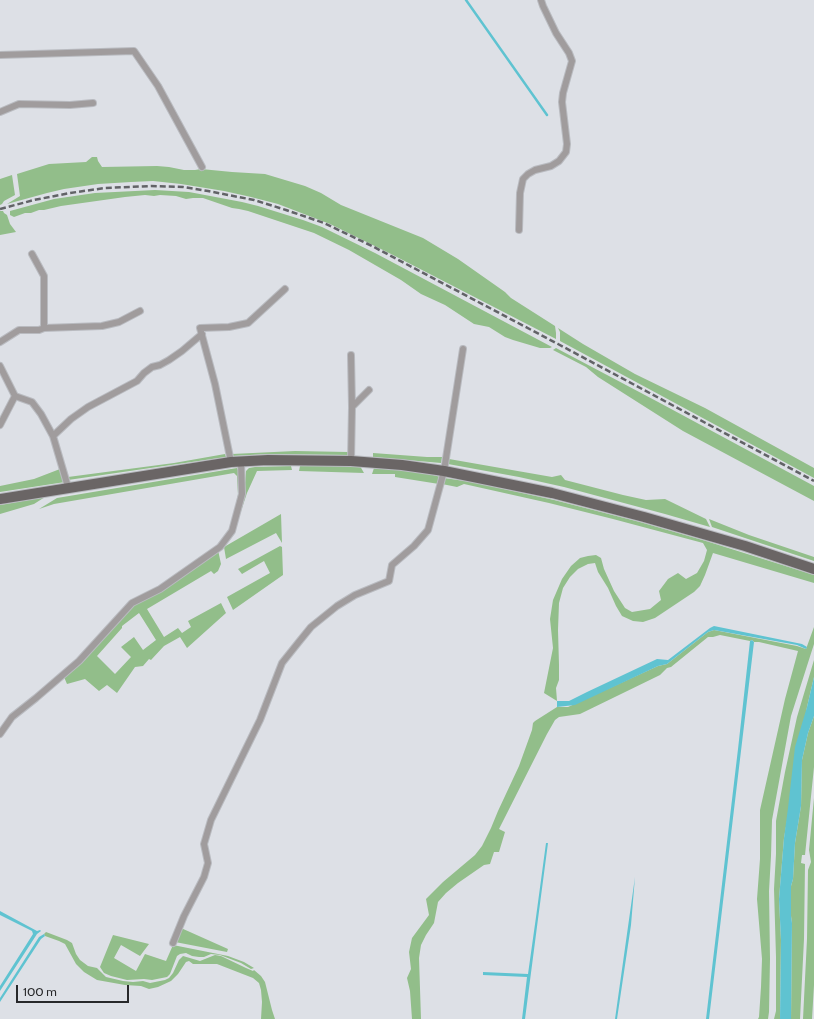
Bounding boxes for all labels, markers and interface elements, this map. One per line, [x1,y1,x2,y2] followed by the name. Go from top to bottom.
[18,977,131,1003] scale bar
[23,984,57,999] text: 100 m

